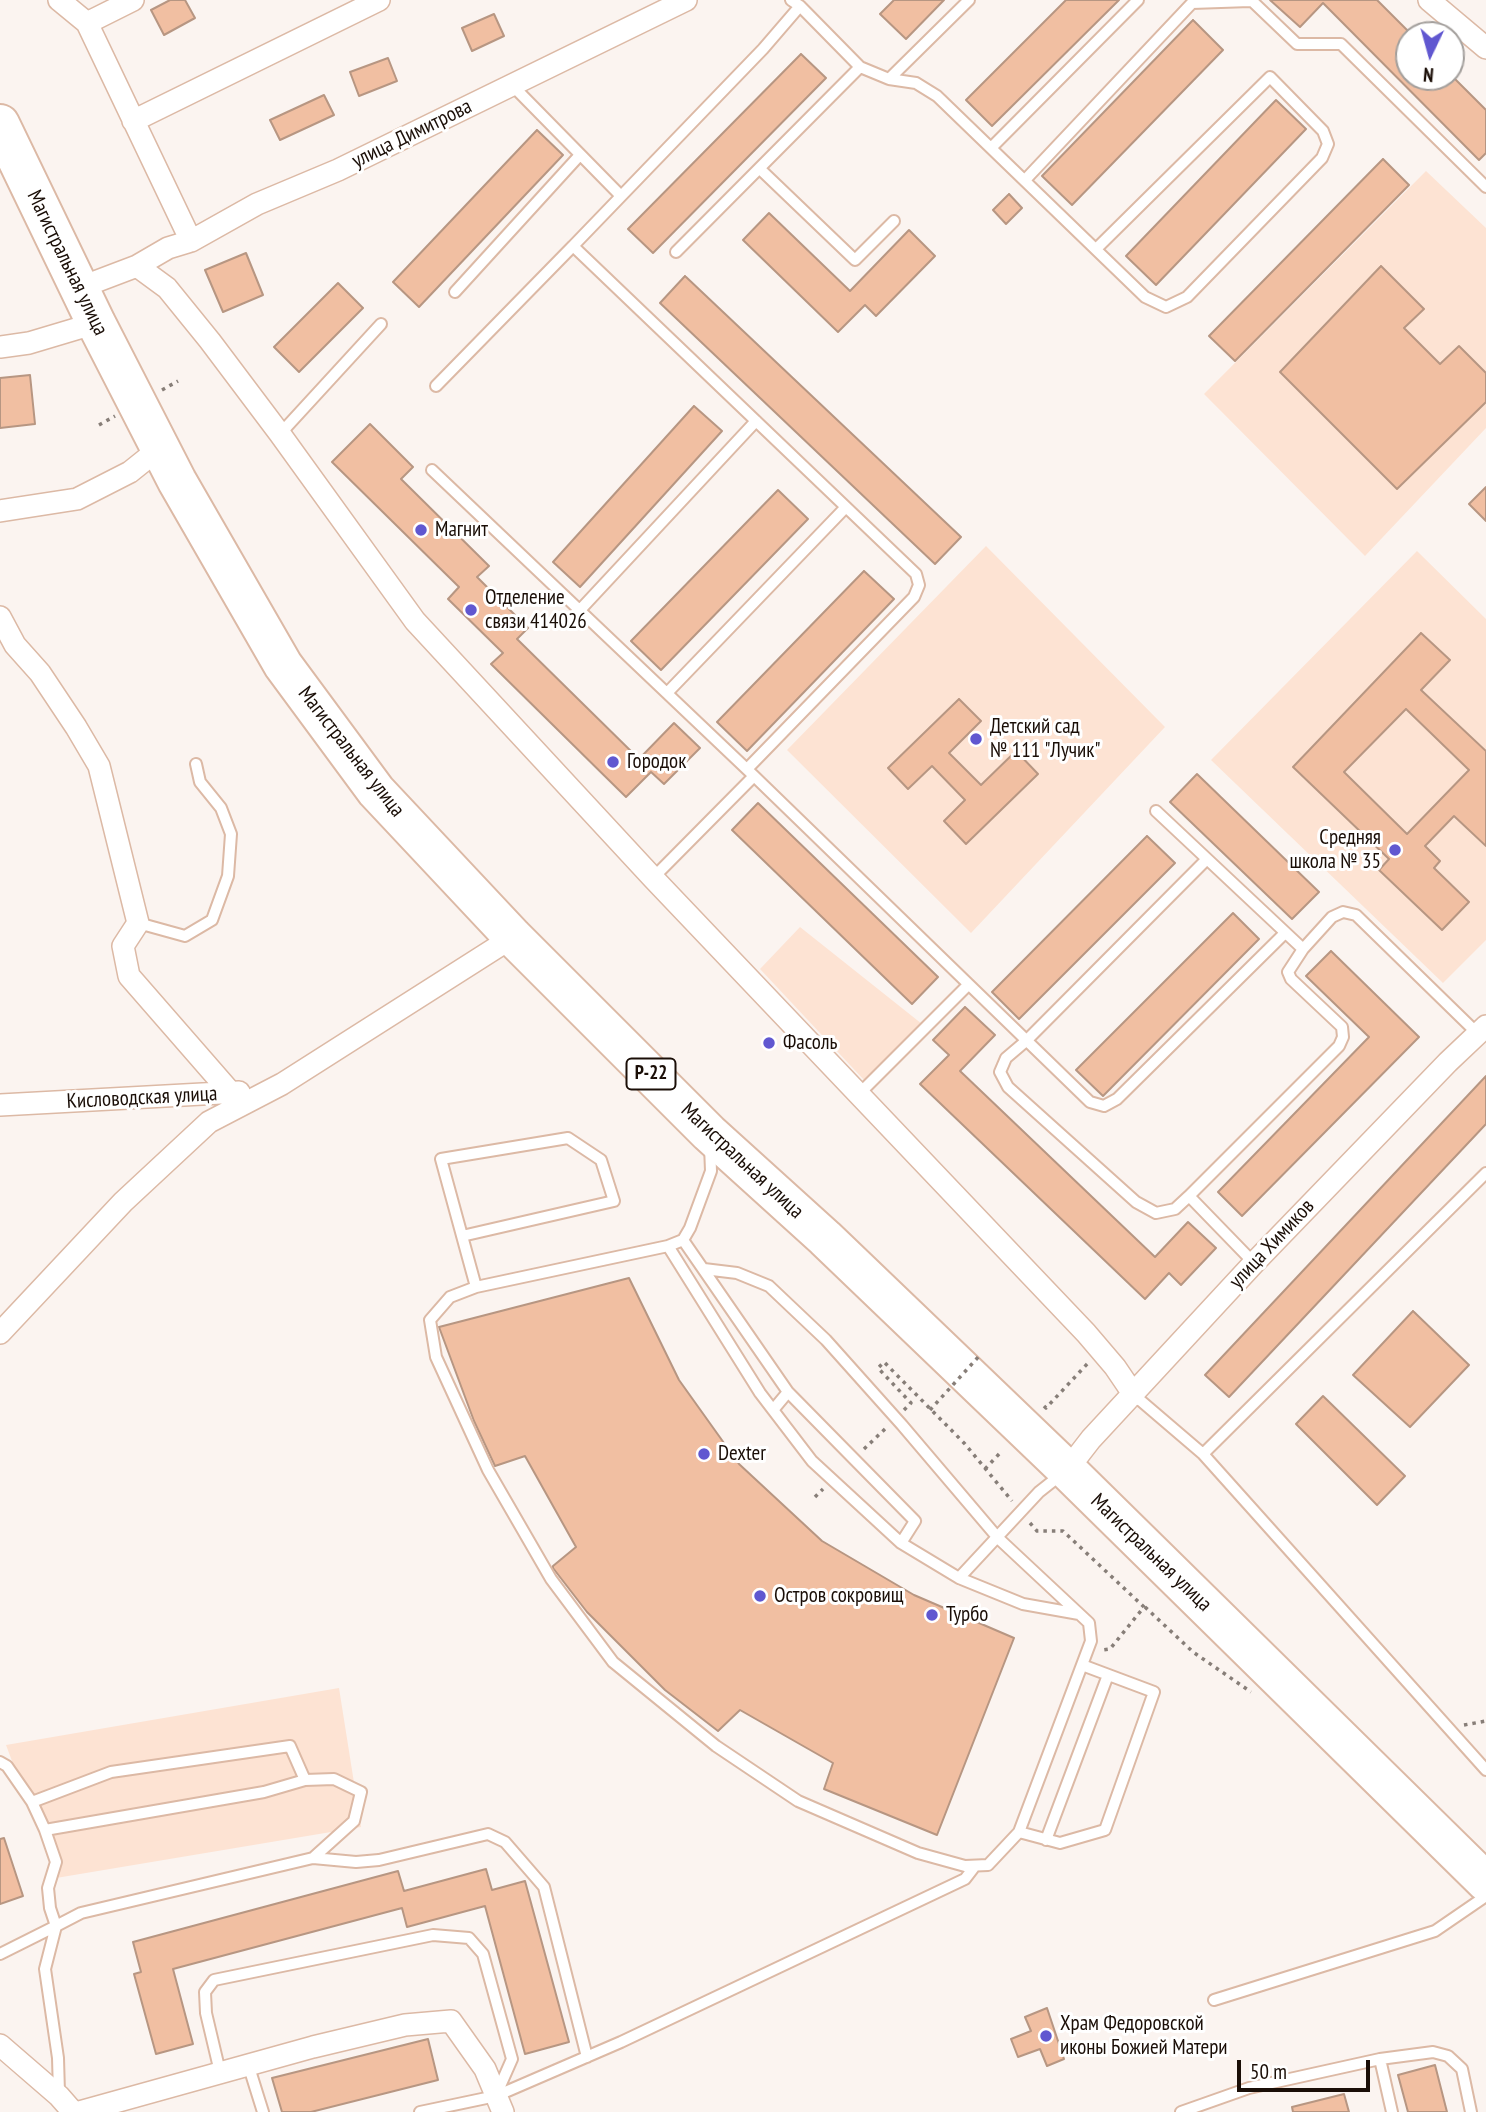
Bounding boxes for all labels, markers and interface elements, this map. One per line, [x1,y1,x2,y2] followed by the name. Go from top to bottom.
[1395,21,1465,91] north arrow
[1422,63,1435,87] text: N
[348,94,476,174] street label: улица Димитрова
[21,186,113,340] street label: Магистральная улица
[435,517,488,543] place label: Магнит
[413,522,429,538] marker: Магнит
[485,585,587,635] place label: Отделение связи 414026
[463,602,479,618] marker: Отделение связи 414026
[292,682,410,822] street label: Магистральная улица
[990,714,1100,764] place label: Детский сад № 111 "Лучик"
[968,731,984,747] marker: Детский сад № 111 "Лучик"
[627,749,686,775] place label: Городок
[605,754,621,770] marker: Городок
[1289,825,1381,875] place label: Средняя школа № 35
[1387,842,1403,858] marker: Средняя школа № 35
[783,1030,837,1056] place label: Фасоль
[761,1035,777,1051] marker: Фасоль
[626,1058,676,1090] road number: Р-22
[66,1081,218,1115] street label: Кисловодская улица
[675,1098,809,1224] street label: Магистральная улица
[1224,1194,1320,1294] street label: улица Химиков
[718,1441,766,1467] place label: Dexter
[696,1446,712,1462] marker: Dexter
[1085,1489,1217,1617] street label: Магистральная улица
[774,1583,904,1609] place label: Остров сокровищ
[752,1588,768,1604] marker: Остров сокровищ
[946,1602,988,1628] place label: Турбо
[924,1607,940,1623] marker: Турбо
[1060,2011,1228,2061] place label: Храм Федоровской иконы Божией Матери
[1038,2028,1054,2044] marker: Храм Федоровской иконы Божией Матери
[1241,2046,1374,2090] scale bar
[1250,2058,1287,2085] text: 50 m

